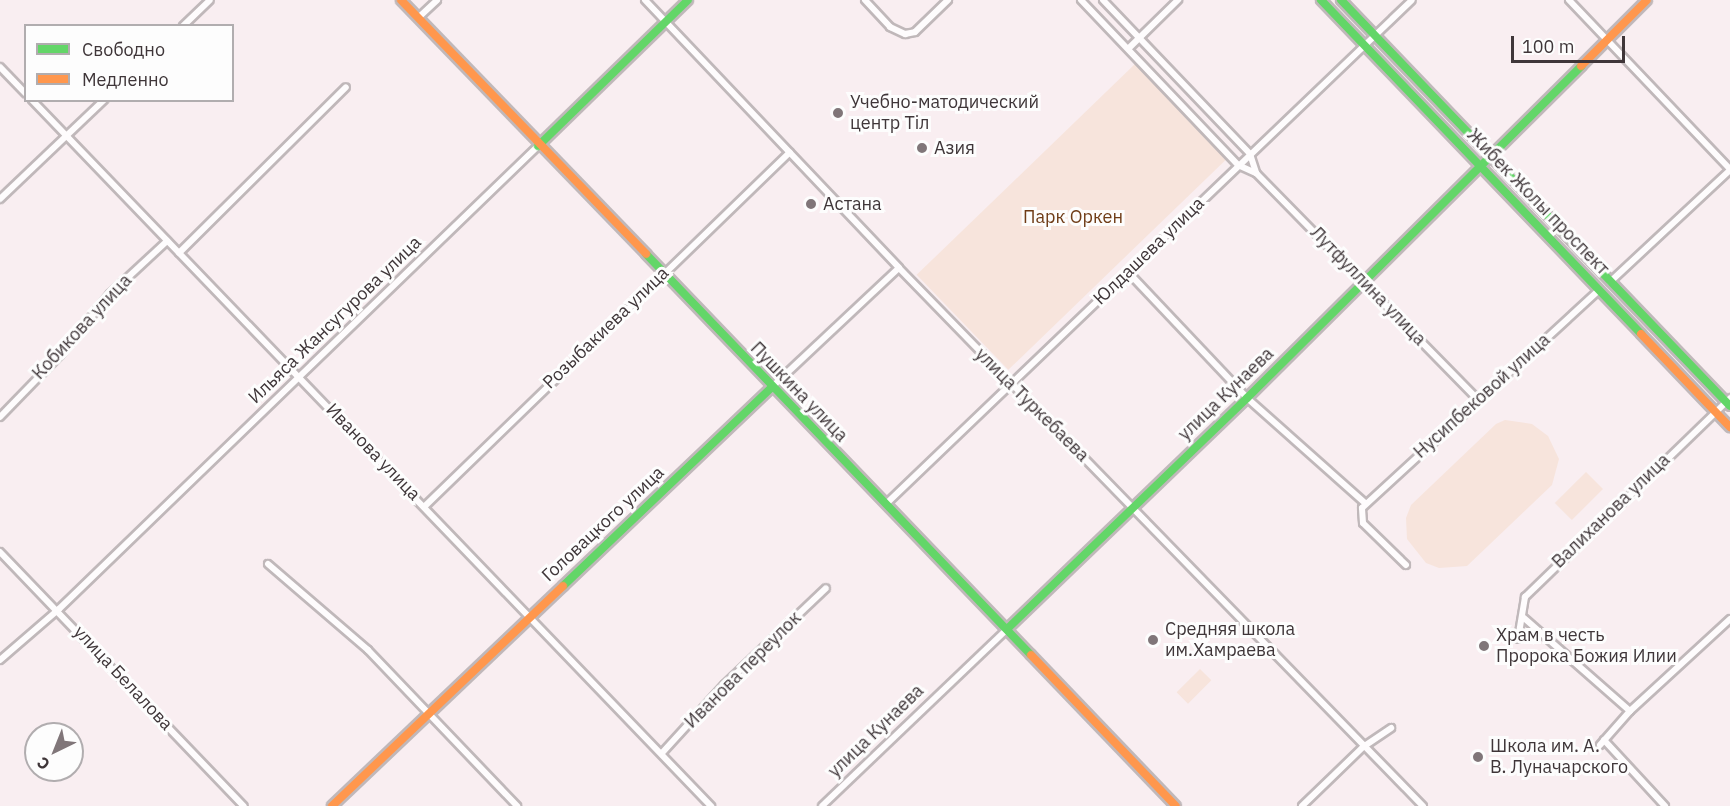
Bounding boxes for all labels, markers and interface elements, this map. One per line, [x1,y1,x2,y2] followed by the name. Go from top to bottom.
[24,24,234,102] legend
[1514,24,1628,62] scale bar
[1522,35,1574,58] text: 100 m
[82,38,165,61] text: Свободно
[82,68,169,91] text: Медленно
[850,92,1039,134] place label: Учебно-матодический центр Тіл
[831,106,845,120] marker: Учебно-матодический центр Тіл
[1462,124,1614,280] street label: Жибек Жолы проспект
[934,137,975,159] place label: Азия
[915,141,929,155] marker: Азия
[823,193,882,215] place label: Астана
[1089,193,1209,309] street label: Юлдашева улица
[804,197,818,211] marker: Астана
[1023,206,1123,228] park label: Парк Оркен
[1306,222,1430,350] street label: Лутфуллина улица
[244,232,426,408] street label: Ильяса Жансугурова улица
[539,262,673,394] street label: Розыбакиева улица
[28,270,136,384] street label: Кобикова улица
[1409,329,1555,463] street label: Нусипбековой улица
[746,338,852,446] street label: Пушкина улица
[1174,343,1278,445] street label: улица Кунаева
[971,344,1093,466] street label: улица Туркебаева
[321,399,425,505] street label: Иванова улица
[1548,449,1674,573] street label: Валиханова улица
[537,462,669,586] street label: Головацкого улица
[680,607,806,733] street label: Иванова переулок
[1165,619,1295,662] place label: Средняя школа им.Хамраева
[69,621,177,735] street label: улица Белалова
[1496,625,1677,668] place label: Храм в честь Пророка Божия Илии
[1146,633,1160,647] marker: Средняя школа им.Хамраева
[1477,639,1491,653] marker: Храм в честь Пророка Божия Илии
[824,680,928,782] street label: улица Кунаева
[24,722,84,782] north arrow
[1490,736,1628,778] place label: Школа им. А. В. Луначарского
[1471,750,1485,764] marker: Школа им. А. В. Луначарского
[32,753,54,775] text: С

